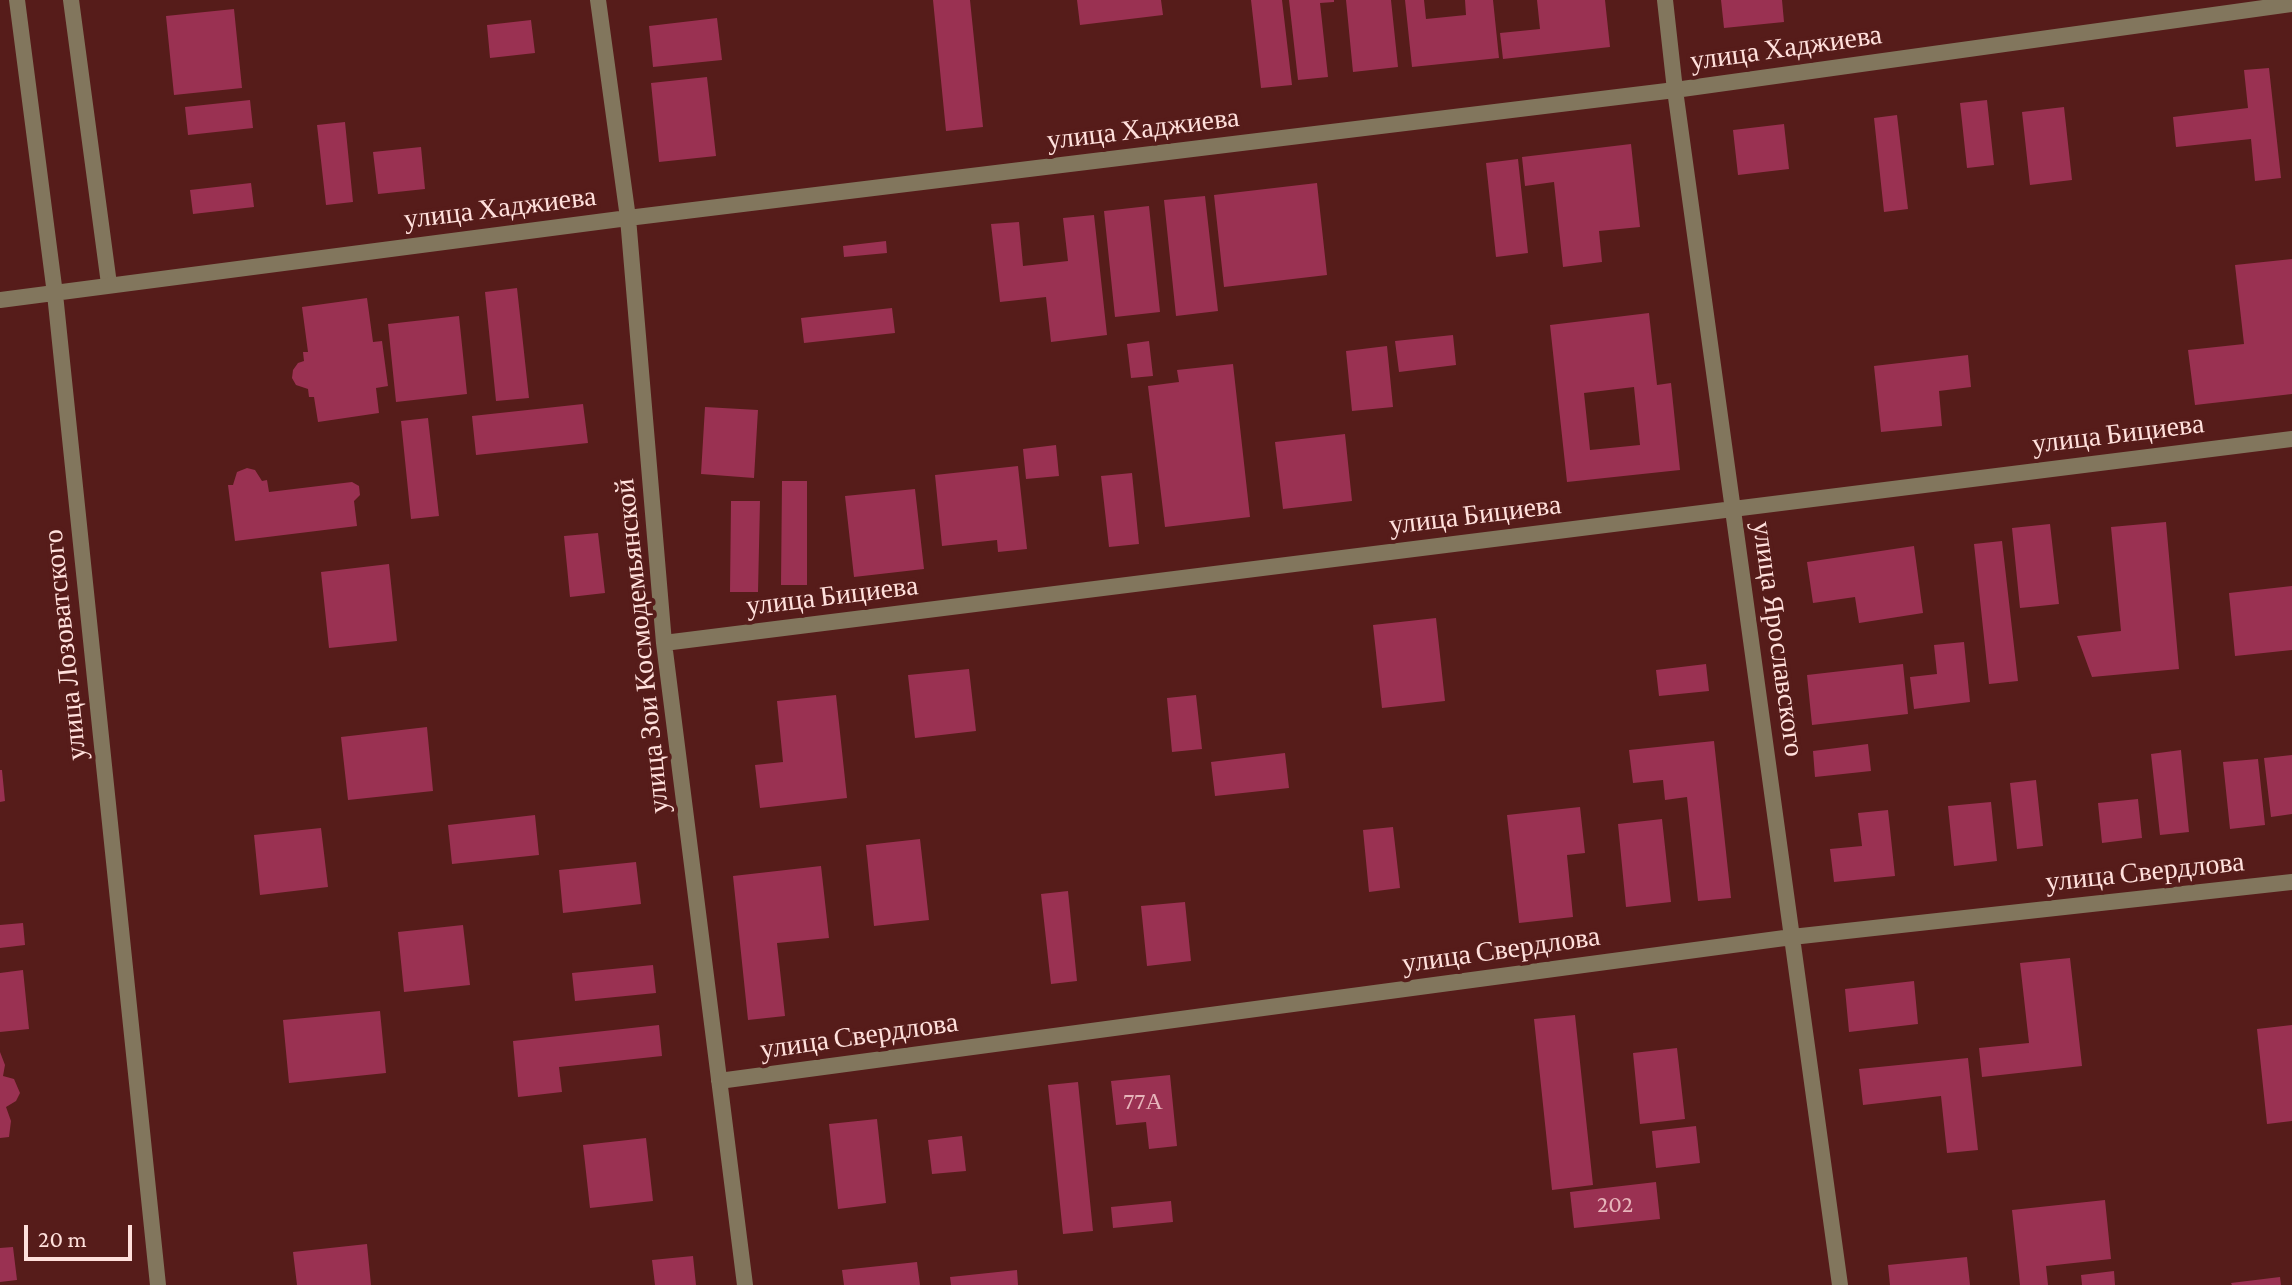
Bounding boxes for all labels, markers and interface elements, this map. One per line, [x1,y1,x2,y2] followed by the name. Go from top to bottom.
[1688,18,1884,78] street label: улица Хаджиева
[1045,101,1241,157] street label: улица Хаджиева
[402,180,598,236] street label: улица Хаджиева
[2030,407,2206,461] street label: улица Бициева
[608,477,676,815] street label: улица Зои Космодемьянской
[1387,488,1563,542] street label: улица Бициева
[1745,519,1811,759] street label: улица Ярославского
[36,528,94,762] street label: улица Лозоватского
[744,569,920,623] street label: улица Бициева
[2044,845,2246,899] street label: улица Свердлова
[1400,919,1602,981] street label: улица Свердлова
[758,1005,960,1067] street label: улица Свердлова
[1123,1088,1163,1116] house number: 77А
[1597,1191,1633,1219] house number: 202
[28,1209,136,1259] scale bar
[38,1225,87,1252] text: 20 m

